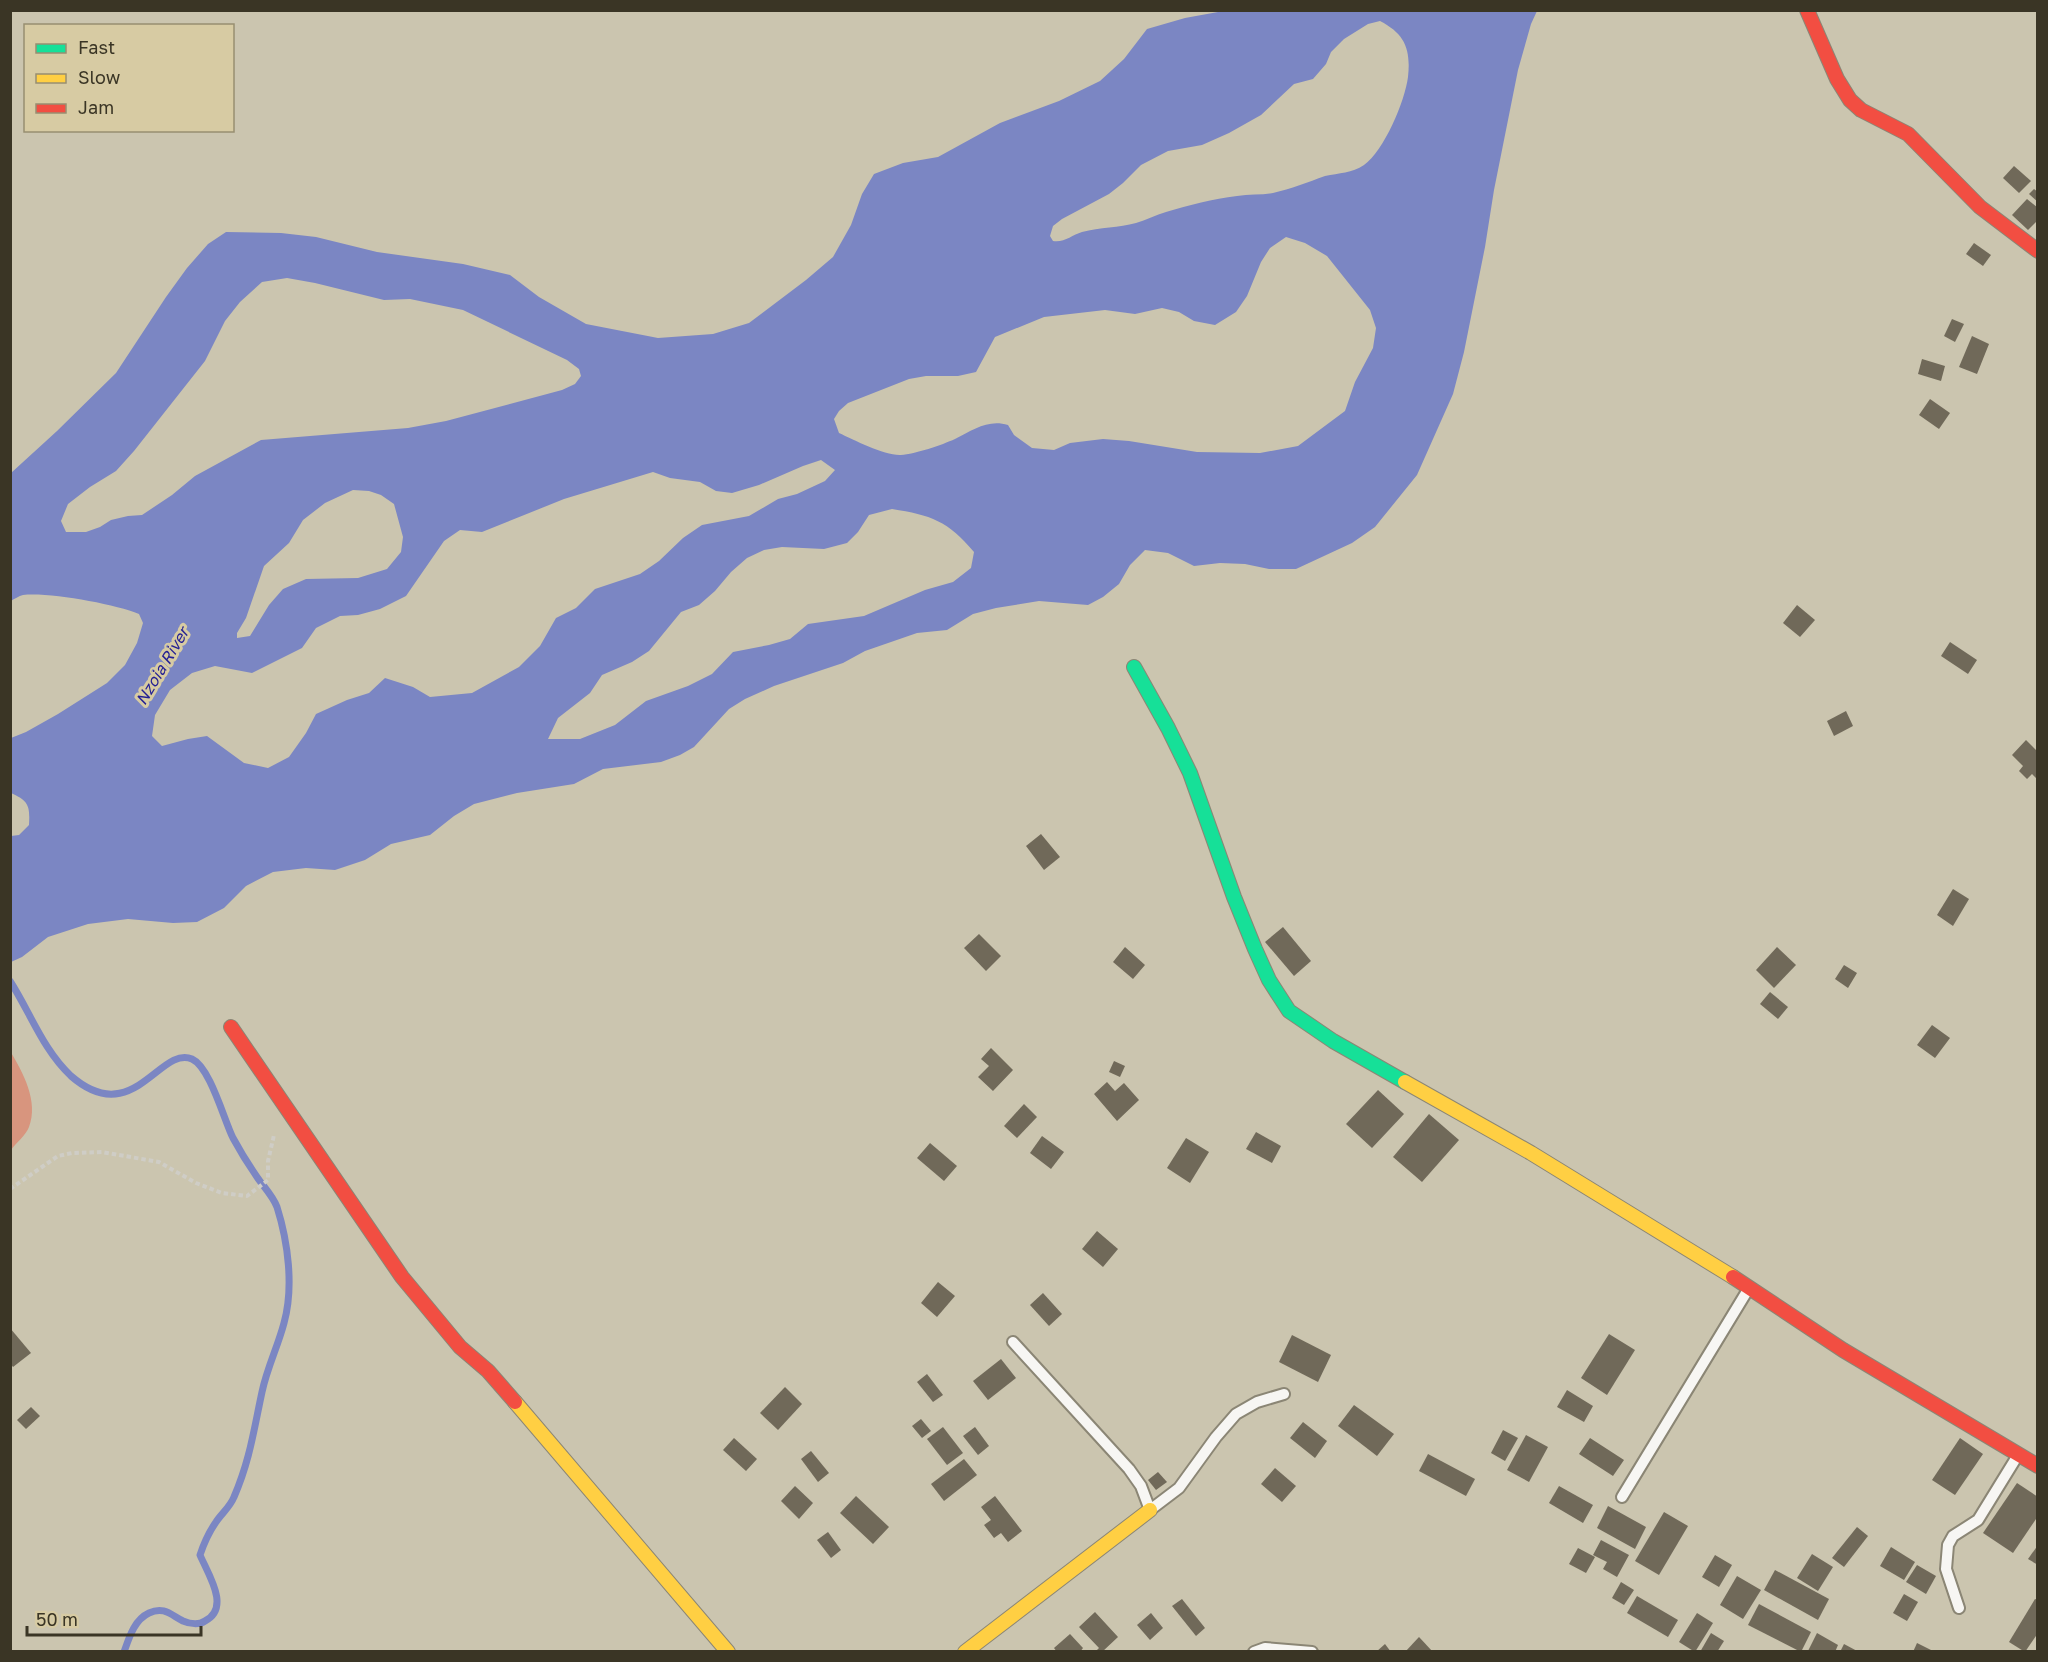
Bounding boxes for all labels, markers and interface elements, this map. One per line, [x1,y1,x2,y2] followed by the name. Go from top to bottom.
[24,24,234,132] legend
[78,36,115,58] text: Fast
[78,66,121,88] text: Slow
[78,96,114,118] text: Jam
[131,621,194,708] water label: Nzoia River
[27,1599,201,1637] scale bar
[36,1608,78,1630] text: 50 m

